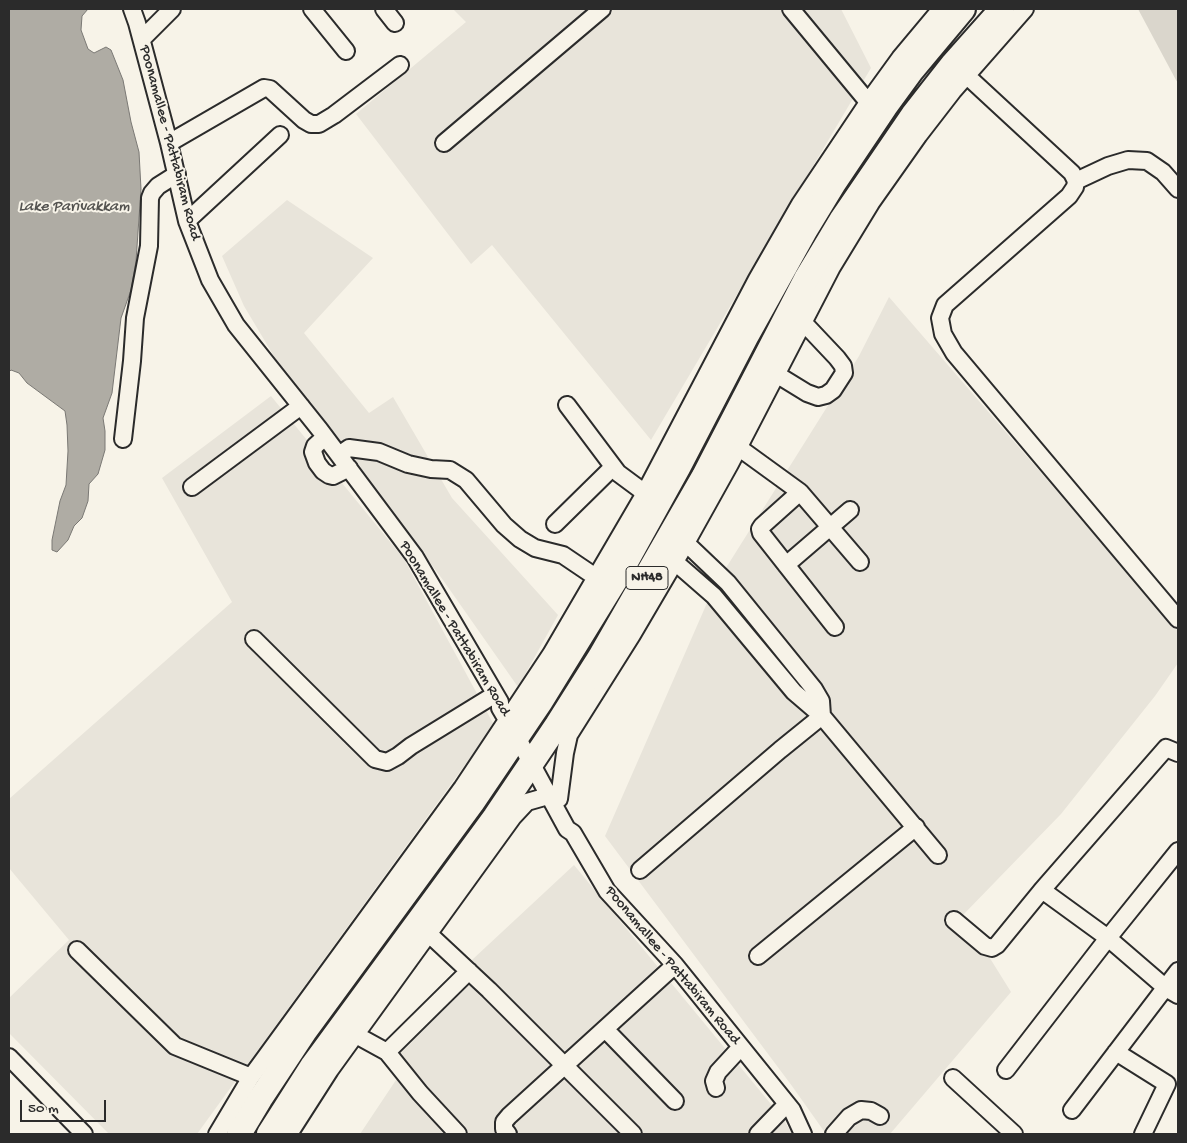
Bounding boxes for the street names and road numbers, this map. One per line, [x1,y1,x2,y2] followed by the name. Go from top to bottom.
[134,44,204,242] street label: Poonamallee - Pattabiram Road
[394,538,514,720] street label: Poonamallee - Pattabiram Road
[626,566,668,590] road number: NH48
[600,883,744,1049] street label: Poonamallee - Pattabiram Road

